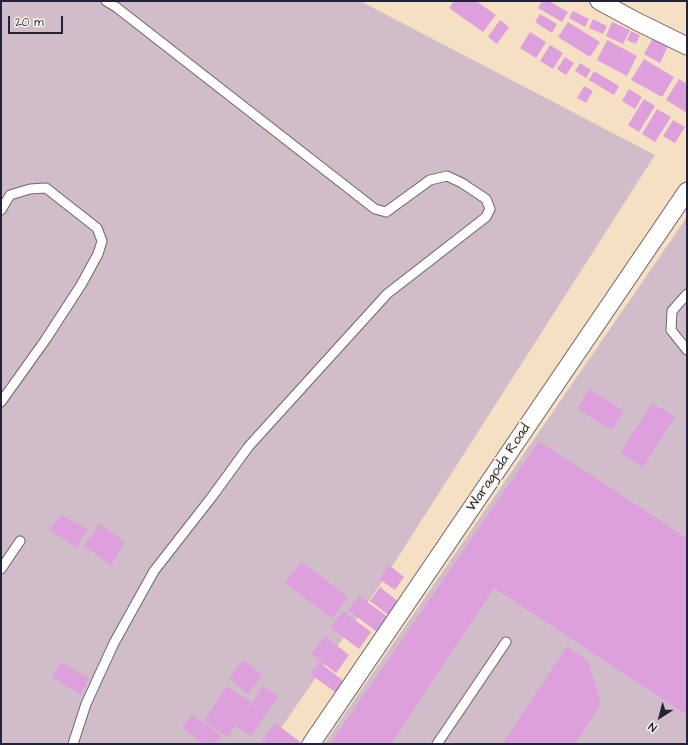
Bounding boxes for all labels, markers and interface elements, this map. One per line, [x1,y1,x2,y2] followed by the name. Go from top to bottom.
[10,8,65,34] scale bar
[15,14,44,31] text: 20 m
[463,421,535,515] street label: Waragoda Road
[640,697,680,737] north arrow
[645,719,660,735] text: N

